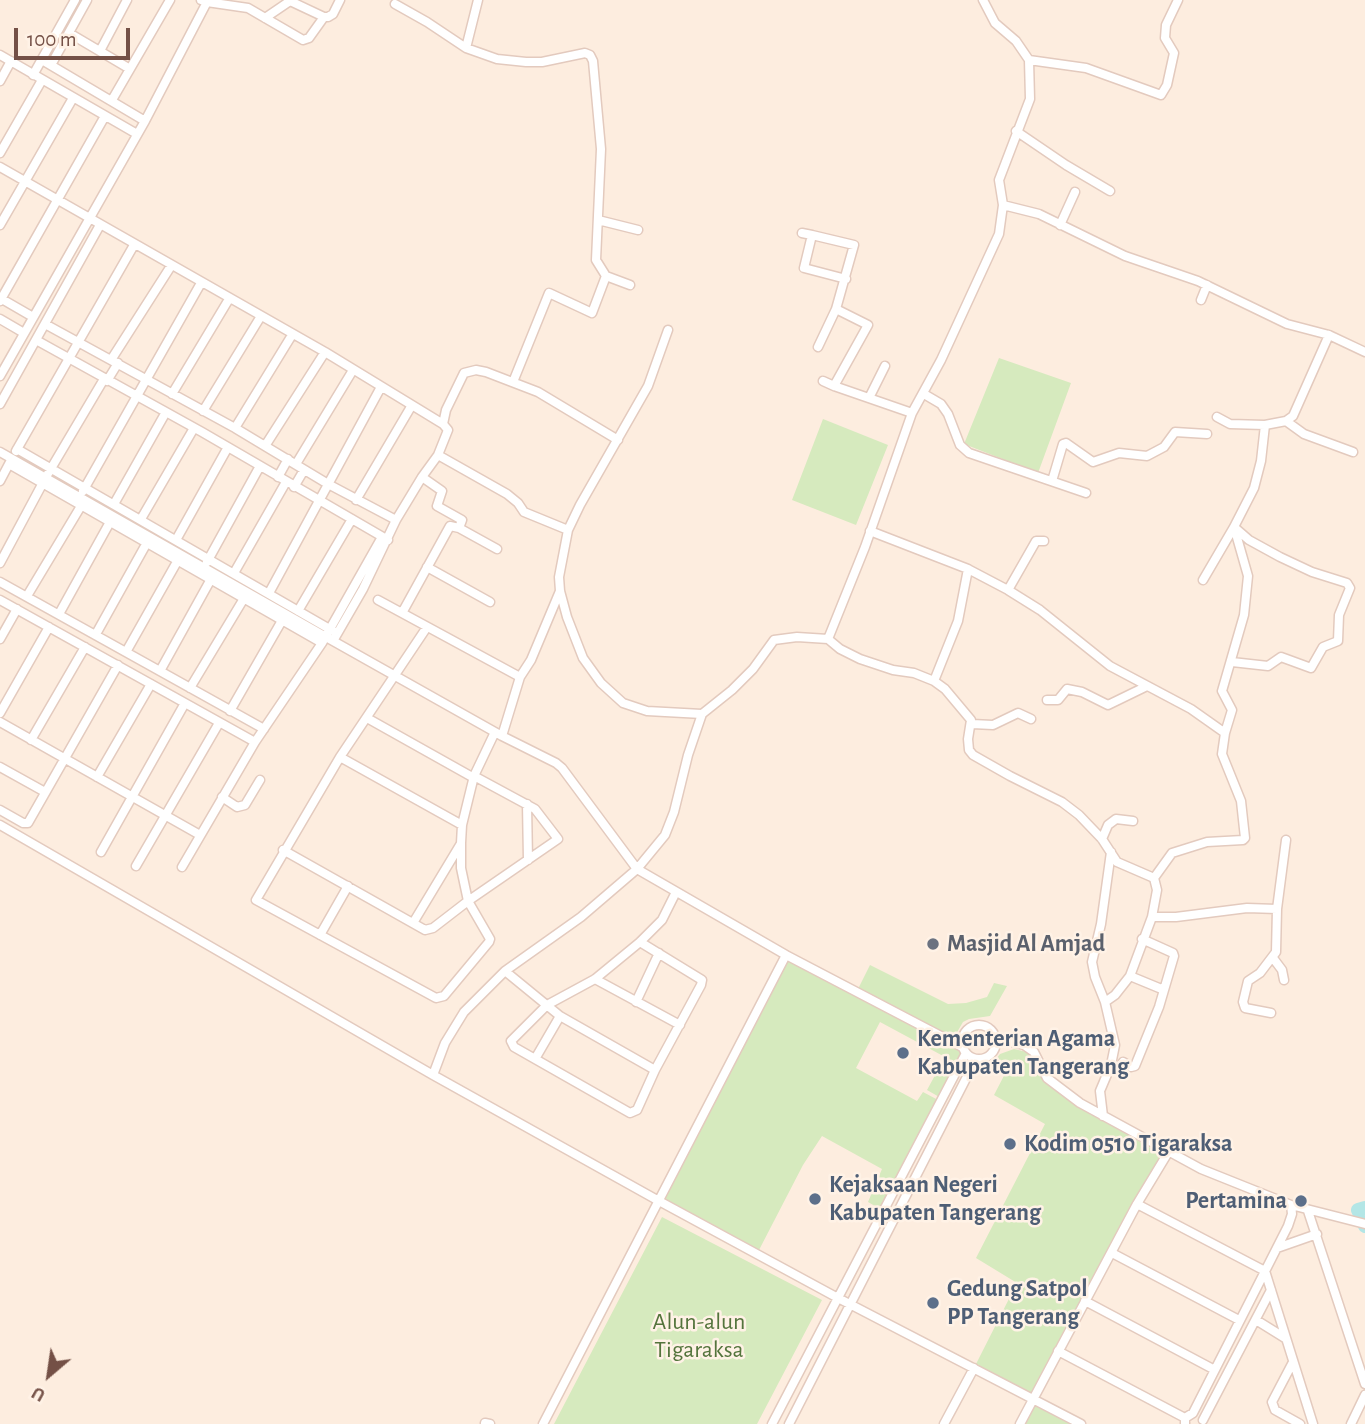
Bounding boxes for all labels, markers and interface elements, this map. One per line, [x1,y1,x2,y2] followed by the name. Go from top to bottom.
[18,14,133,58] scale bar
[27,29,77,50] text: 100 m
[947,930,1105,958] place label: Masjid Al Amjad
[925,936,941,952] marker: Masjid Al Amjad
[917,1025,1129,1081] place label: Kementerian Agama Kabupaten Tangerang
[895,1045,911,1061] marker: Kementerian Agama Kabupaten Tangerang
[1024,1130,1233,1158] place label: Kodim 0510 Tigaraksa
[1002,1136,1018,1152] marker: Kodim 0510 Tigaraksa
[829,1171,1041,1227] place label: Kejaksaan Negeri Kabupaten Tangerang
[1185,1187,1287,1215] place label: Pertamina
[807,1191,823,1207] marker: Kejaksaan Negeri Kabupaten Tangerang
[1293,1193,1309,1209] marker: Pertamina
[947,1275,1087,1331] place label: Gedung Satpol PP Tangerang
[925,1295,941,1311] marker: Gedung Satpol PP Tangerang
[653,1308,745,1364] park label: Alun-alun Tigaraksa
[14,1340,84,1410] north arrow
[29,1383,48,1405] text: U

